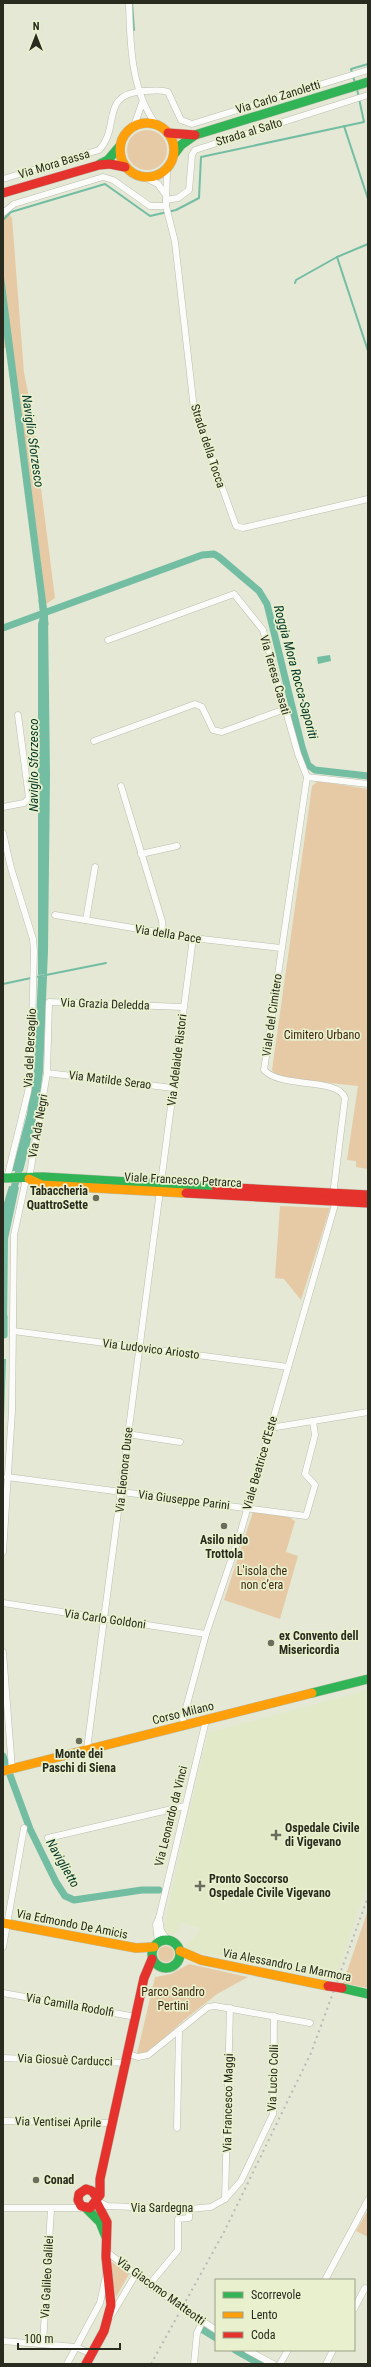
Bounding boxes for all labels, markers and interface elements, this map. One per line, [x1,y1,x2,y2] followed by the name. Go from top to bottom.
[16,16,56,56] north arrow
[33,20,40,33] text: N
[234,77,322,117] street label: Via Carlo Zanoletti
[214,115,284,149] street label: Strada al Salto
[17,146,92,182] street label: Via Mora Bassa
[19,394,47,488] water label: Naviglio Sforzesco
[188,402,228,490] street label: Strada della Tocca
[271,603,321,741] water label: Roggia Mora Rocca-Saporiti
[257,634,293,716] street label: Via Teresa Casati
[26,718,41,812] water label: Naviglio Sforzesco
[134,922,203,946] street label: Via della Pace
[259,973,285,1057] street label: Viale del Cimitero
[60,995,150,1013] street label: Via Grazia Deledda
[21,1008,39,1088] street label: Via del Bersaglio
[164,1013,190,1107] street label: Via Adelaide Ristori
[284,1028,360,1042] park label: Cimitero Urbano
[68,1068,152,1092] street label: Via Matilde Serao
[25,1093,51,1159] street label: Via Ada Negri
[124,1170,242,1190] street label: Viale Francesco Petrarca
[27,1184,88,1212] place label: Tabaccheria QuattroSette
[91,1193,101,1203] marker: Tabaccheria QuattroSette
[102,1336,200,1362] street label: Via Ludovico Ariosto
[240,1414,280,1511] street label: Viale Beatrice d'Este
[113,1426,135,1513] street label: Via Eleonora Duse
[137,1487,231,1513] street label: Via Giuseppe Parini
[219,1521,229,1531] marker: Asilo nido Trottola
[200,1533,248,1561] place label: Asilo nido Trottola
[237,1564,288,1592] park label: L'isola che non c’era
[63,1606,147,1632] street label: Via Carlo Goldoni
[279,1629,359,1657] place label: ex Convento dell Misericordia
[266,1638,276,1648] marker: ex Convento dell Misericordia
[151,1699,215,1727] street label: Corso Milano
[74,1736,84,1746] marker: Monte dei Paschi di Siena
[42,1747,116,1775] place label: Monte dei Paschi di Siena
[152,1764,190,1868] street label: Via Leonardo da Vinci
[285,1821,360,1849] place label: Ospedale Civile di Vigevano
[270,1829,282,1841] marker: Ospedale Civile di Vigevano
[43,1836,83,1890] water label: Naviglietto
[209,1872,331,1900] place label: Pronto Soccorso Ospedale Civile Vigevano
[194,1880,206,1892] marker: Pronto Soccorso Ospedale Civile Vigevano
[15,1906,129,1942] street label: Via Edmondo De Amicis
[221,1946,353,1984] street label: Via Alessandro La Marmora
[141,1985,205,2013] park label: Parco Sandro Pertini
[25,1990,115,2020] street label: Via Camilla Rodolfi
[265,2044,281,2112] street label: Via Lucio Colli
[17,2051,113,2069] street label: Via Giosuè Carducci
[220,2053,236,2153] street label: Via Francesco Maggi
[15,2114,102,2130] street label: Via Ventisei Aprile
[44,2173,74,2187] place label: Conad
[31,2175,41,2185] marker: Conad
[131,2201,194,2215] street label: Via Sardegna
[38,2235,56,2319] street label: Via Galileo Galilei
[114,2254,208,2328] street label: Via Giacomo Matteotti
[215,2279,355,2351] legend
[251,2288,301,2302] text: Scorrevole
[251,2308,278,2322] text: Lento
[18,2325,120,2351] scale bar
[251,2328,276,2342] text: Coda
[24,2332,54,2346] text: 100 m

